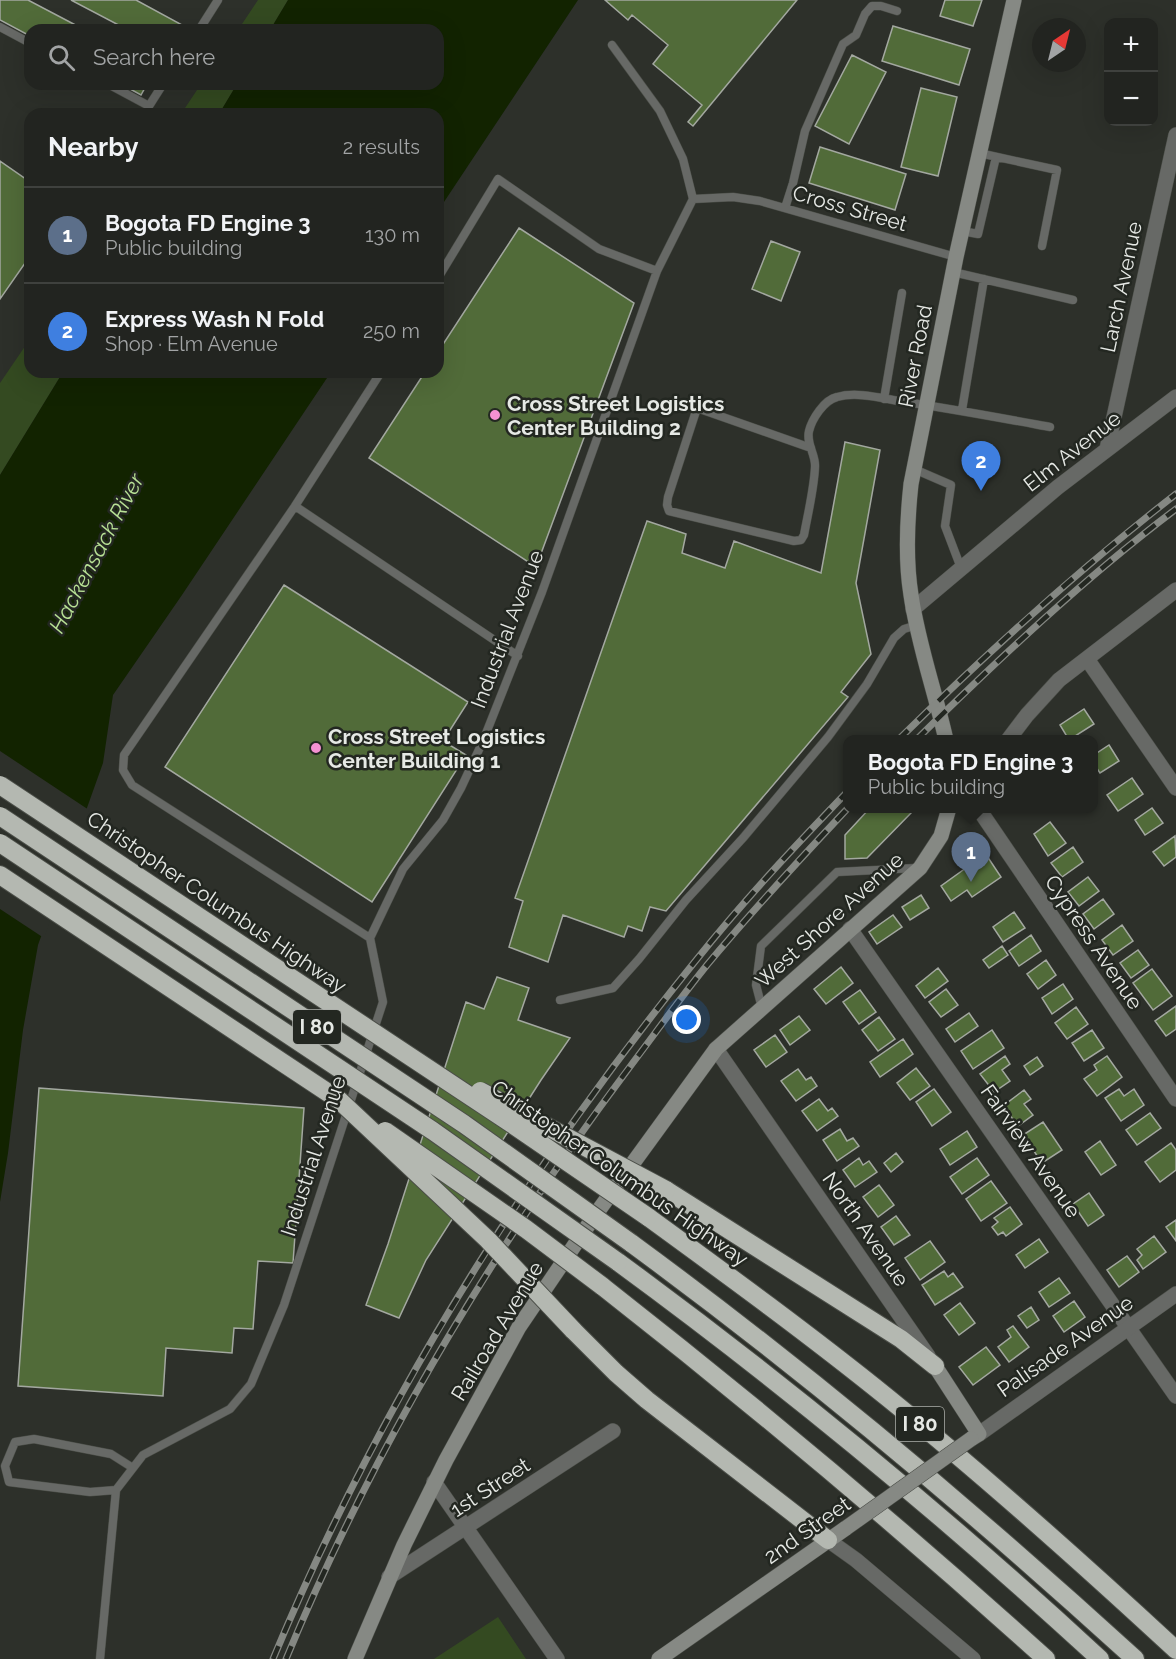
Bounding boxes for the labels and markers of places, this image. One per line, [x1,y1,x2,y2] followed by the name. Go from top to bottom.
[507,391,724,440] place label: Cross Street Logistics Center Building 2
[488,408,502,422] marker: Cross Street Logistics Center Building 2
[962,442,1000,491] pin: 2
[328,724,545,773] place label: Cross Street Logistics Center Building 1
[309,741,323,755] marker: Cross Street Logistics Center Building 1
[952,832,990,882] pin: 1

